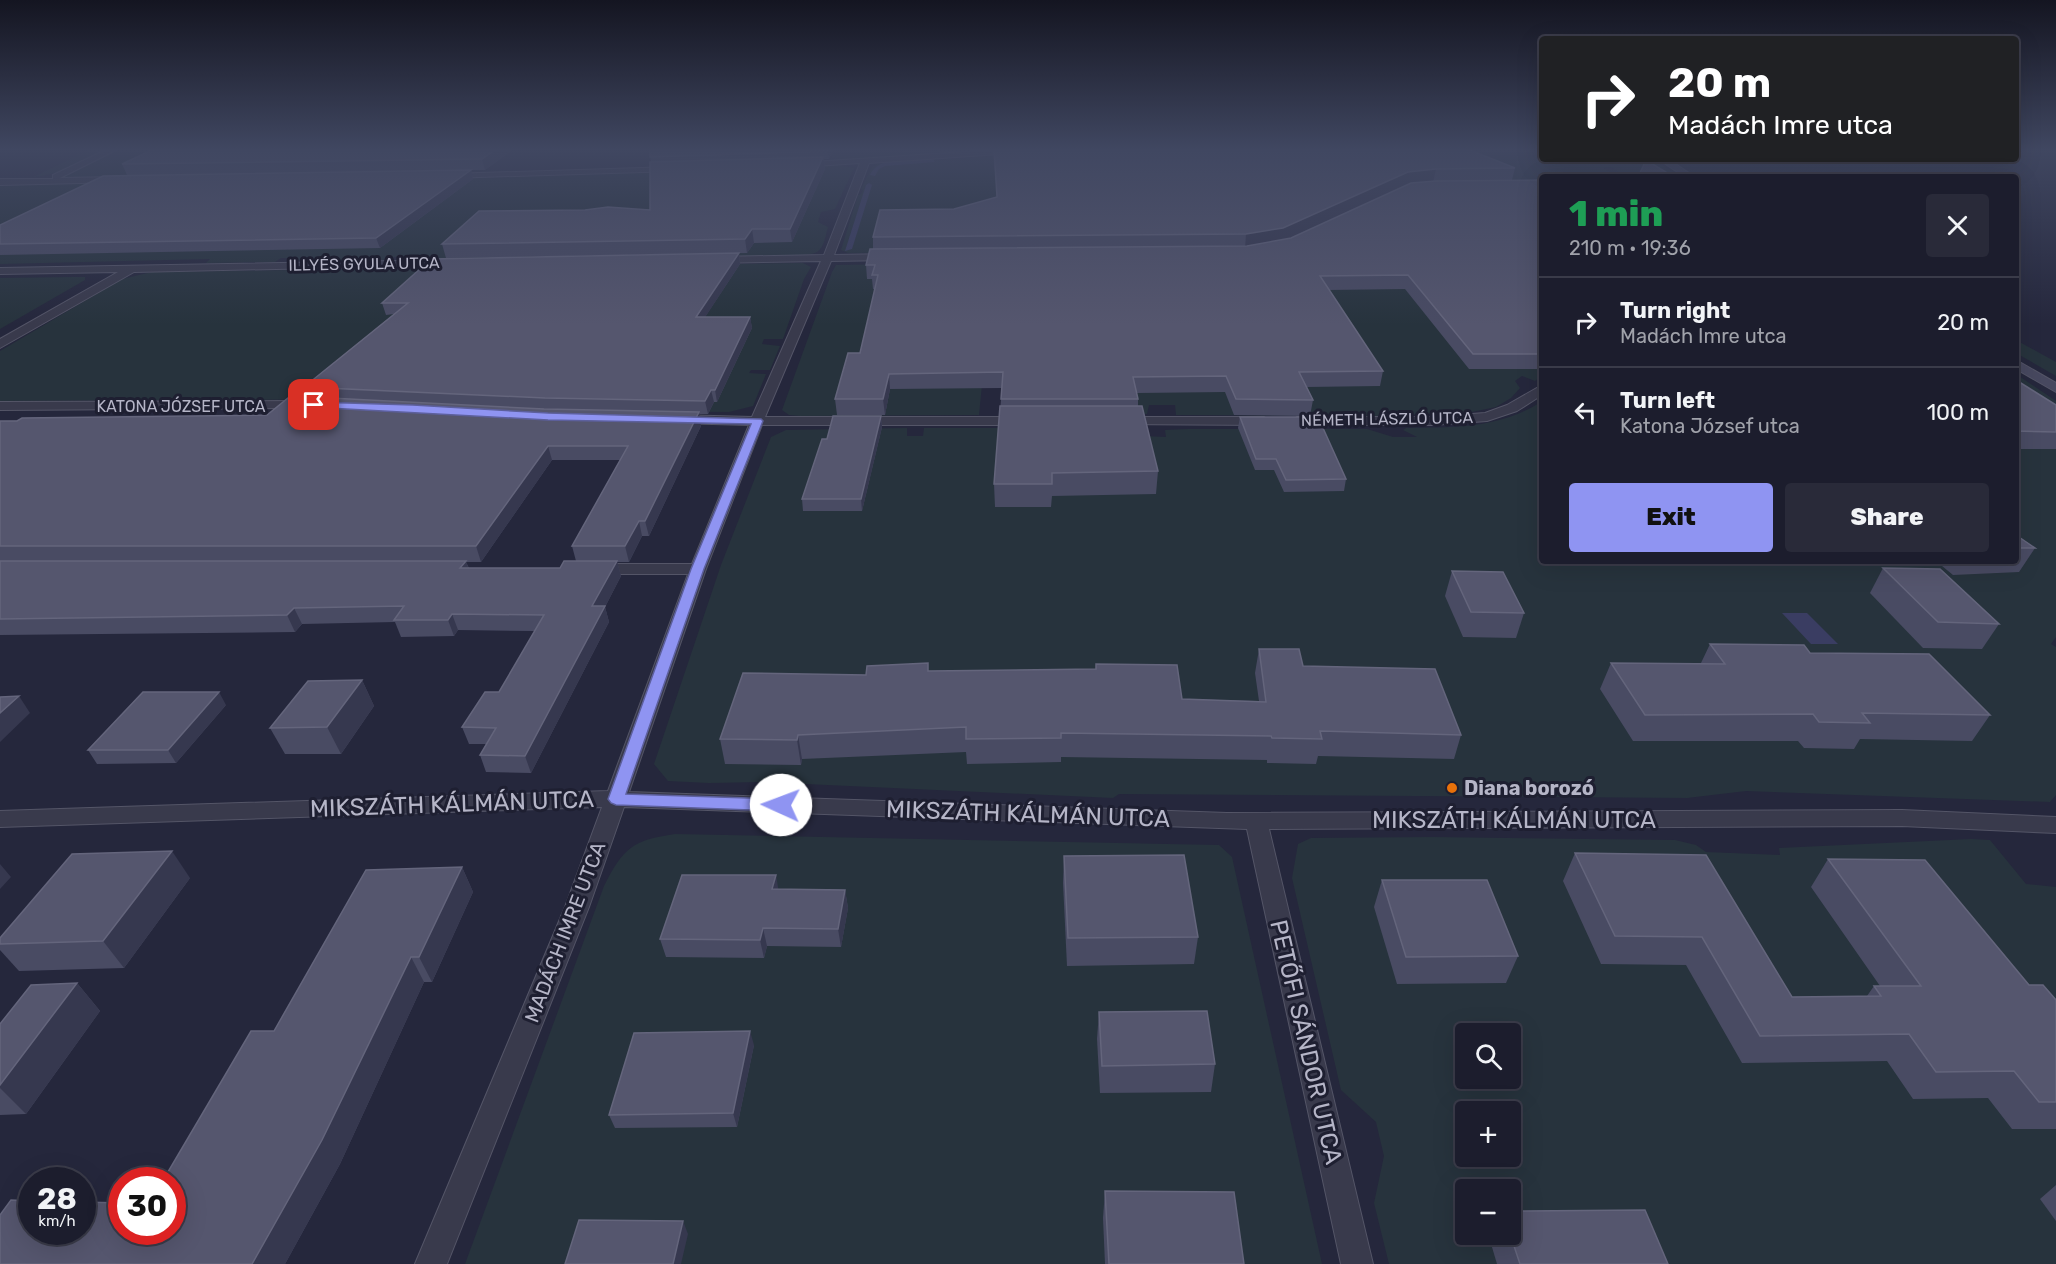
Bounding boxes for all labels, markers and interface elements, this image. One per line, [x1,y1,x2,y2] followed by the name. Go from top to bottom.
[1668,58,1771,108] text: 20 m
[1569,60,1647,138] icon: right
[1668,109,1893,141] text: Madách Imre utca
[1569,192,1663,235] text: 1 min
[1926,194,1989,257] button: close
[1569,236,1691,260] text: 210 m · 19:36
[288,253,440,275] street label: ILLYÉS GYULA UTCA
[1620,297,1730,324] text: Turn right
[1569,306,1602,339] icon: right
[1937,309,1989,336] text: 20 m
[1620,324,1787,348] text: Madách Imre utca
[288,379,339,430] pin
[1620,387,1715,414] text: Turn left
[297,388,330,421] icon: arrive
[97,396,266,416] street label: KATONA JÓZSEF UTCA
[1569,396,1602,429] icon: left
[1927,399,1989,426] text: 100 m
[1301,407,1473,430] street label: NÉMETH LÁSZLÓ UTCA
[1620,414,1800,438] text: Katona József utca
[1569,483,1773,552] button: Exit
[1785,483,1989,552] button: Share
[749,773,813,837] position arrow
[1464,776,1594,800] place label: Diana borozó
[1445,781,1459,795] marker: Diana borozó
[309,785,595,823] street label: MIKSZÁTH KÁLMÁN UTCA
[885,795,1171,833] street label: MIKSZÁTH KÁLMÁN UTCA
[1372,806,1656,834] street label: MIKSZÁTH KÁLMÁN UTCA
[519,838,611,1026] street label: MADÁCH IMRE UTCA
[1264,917,1348,1167] street label: PETŐFI SÁNDOR UTCA
[1455,1023,1521,1245] map controls
[1455,1023,1521,1089] button: search
[1455,1101,1521,1167] button: +
[108,1167,186,1245] speed limit sign: 30
[1455,1179,1521,1245] button: −
[37,1181,77,1217] text: 28
[38,1212,76,1230] text: km/h

